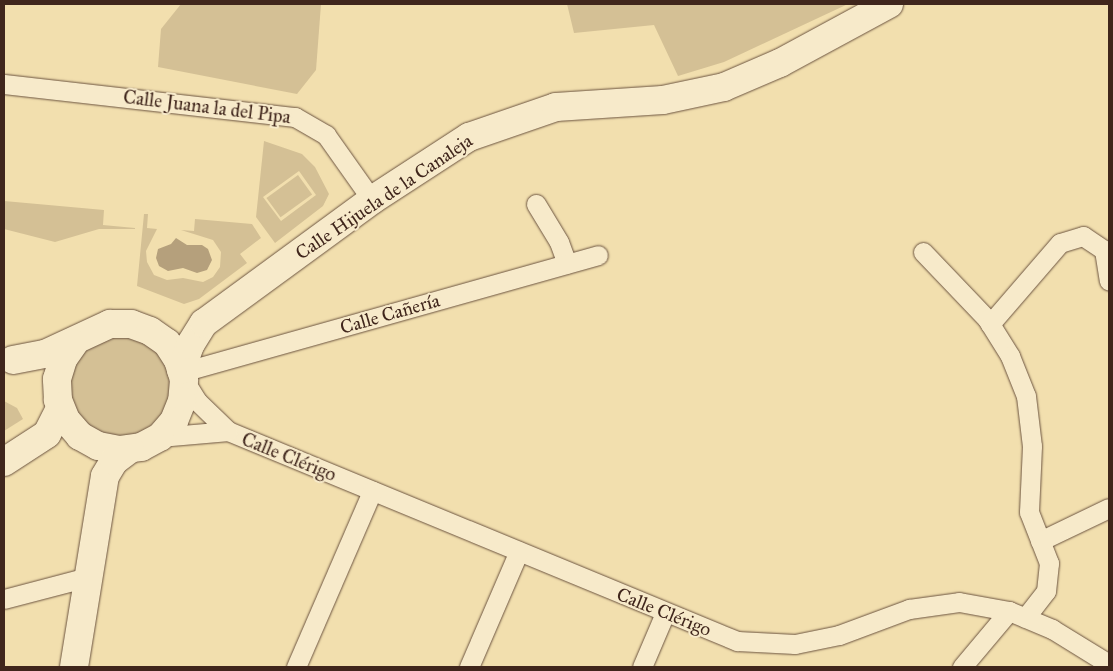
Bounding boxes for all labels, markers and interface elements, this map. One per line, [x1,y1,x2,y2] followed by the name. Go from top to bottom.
[122,85,292,129] street label: Calle Juana la del Pipa
[291,129,477,265] street label: Calle Hijuela de la Canaleja
[337,289,443,339] street label: Calle Cañería
[238,428,340,486] street label: Calle Clérigo
[613,583,715,641] street label: Calle Clérigo

